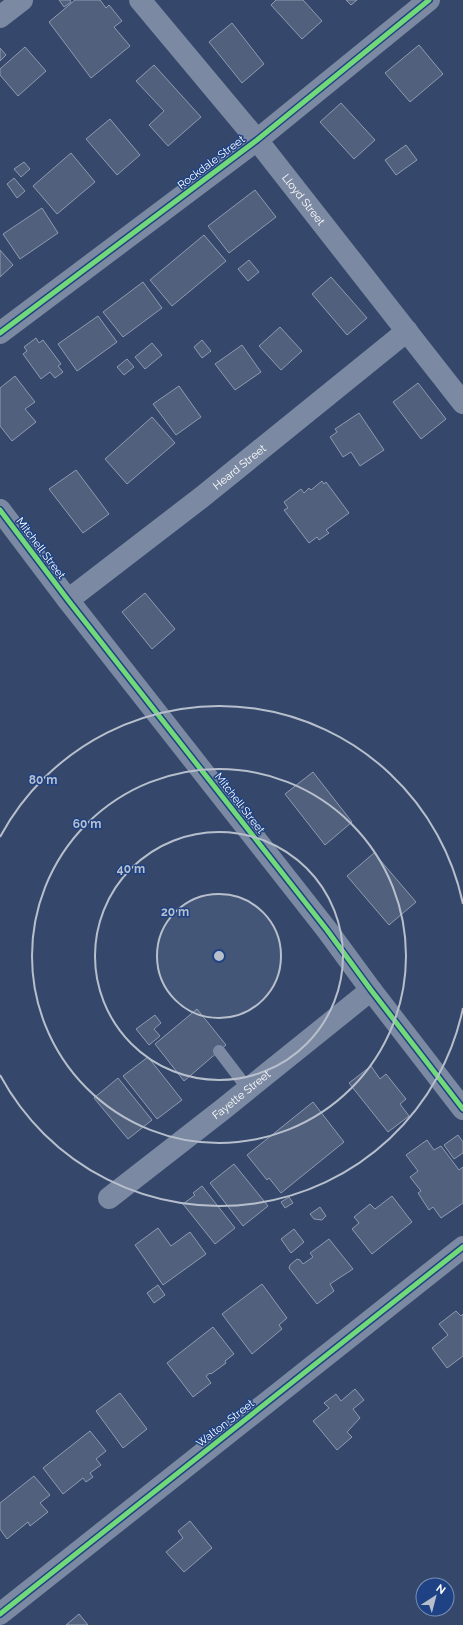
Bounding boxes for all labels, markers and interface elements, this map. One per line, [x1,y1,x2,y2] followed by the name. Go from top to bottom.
[175,133,248,192] street label: Rockdale Street
[279,171,328,228] street label: Lloyd Street
[210,442,269,493] street label: Heard Street
[13,515,68,582] street label: Mitchell Street
[212,770,268,837] street label: Mitchell Street
[29,773,57,787] text: 80 m
[73,817,101,831] text: 60 m
[117,862,145,876] text: 40 m
[161,905,189,919] text: 20 m
[212,949,226,963] centre of rings
[210,1067,274,1122] street label: Fayette Street
[194,1397,257,1450] street label: Walton Street
[415,1577,455,1617] north arrow
[433,1582,448,1597] text: N

